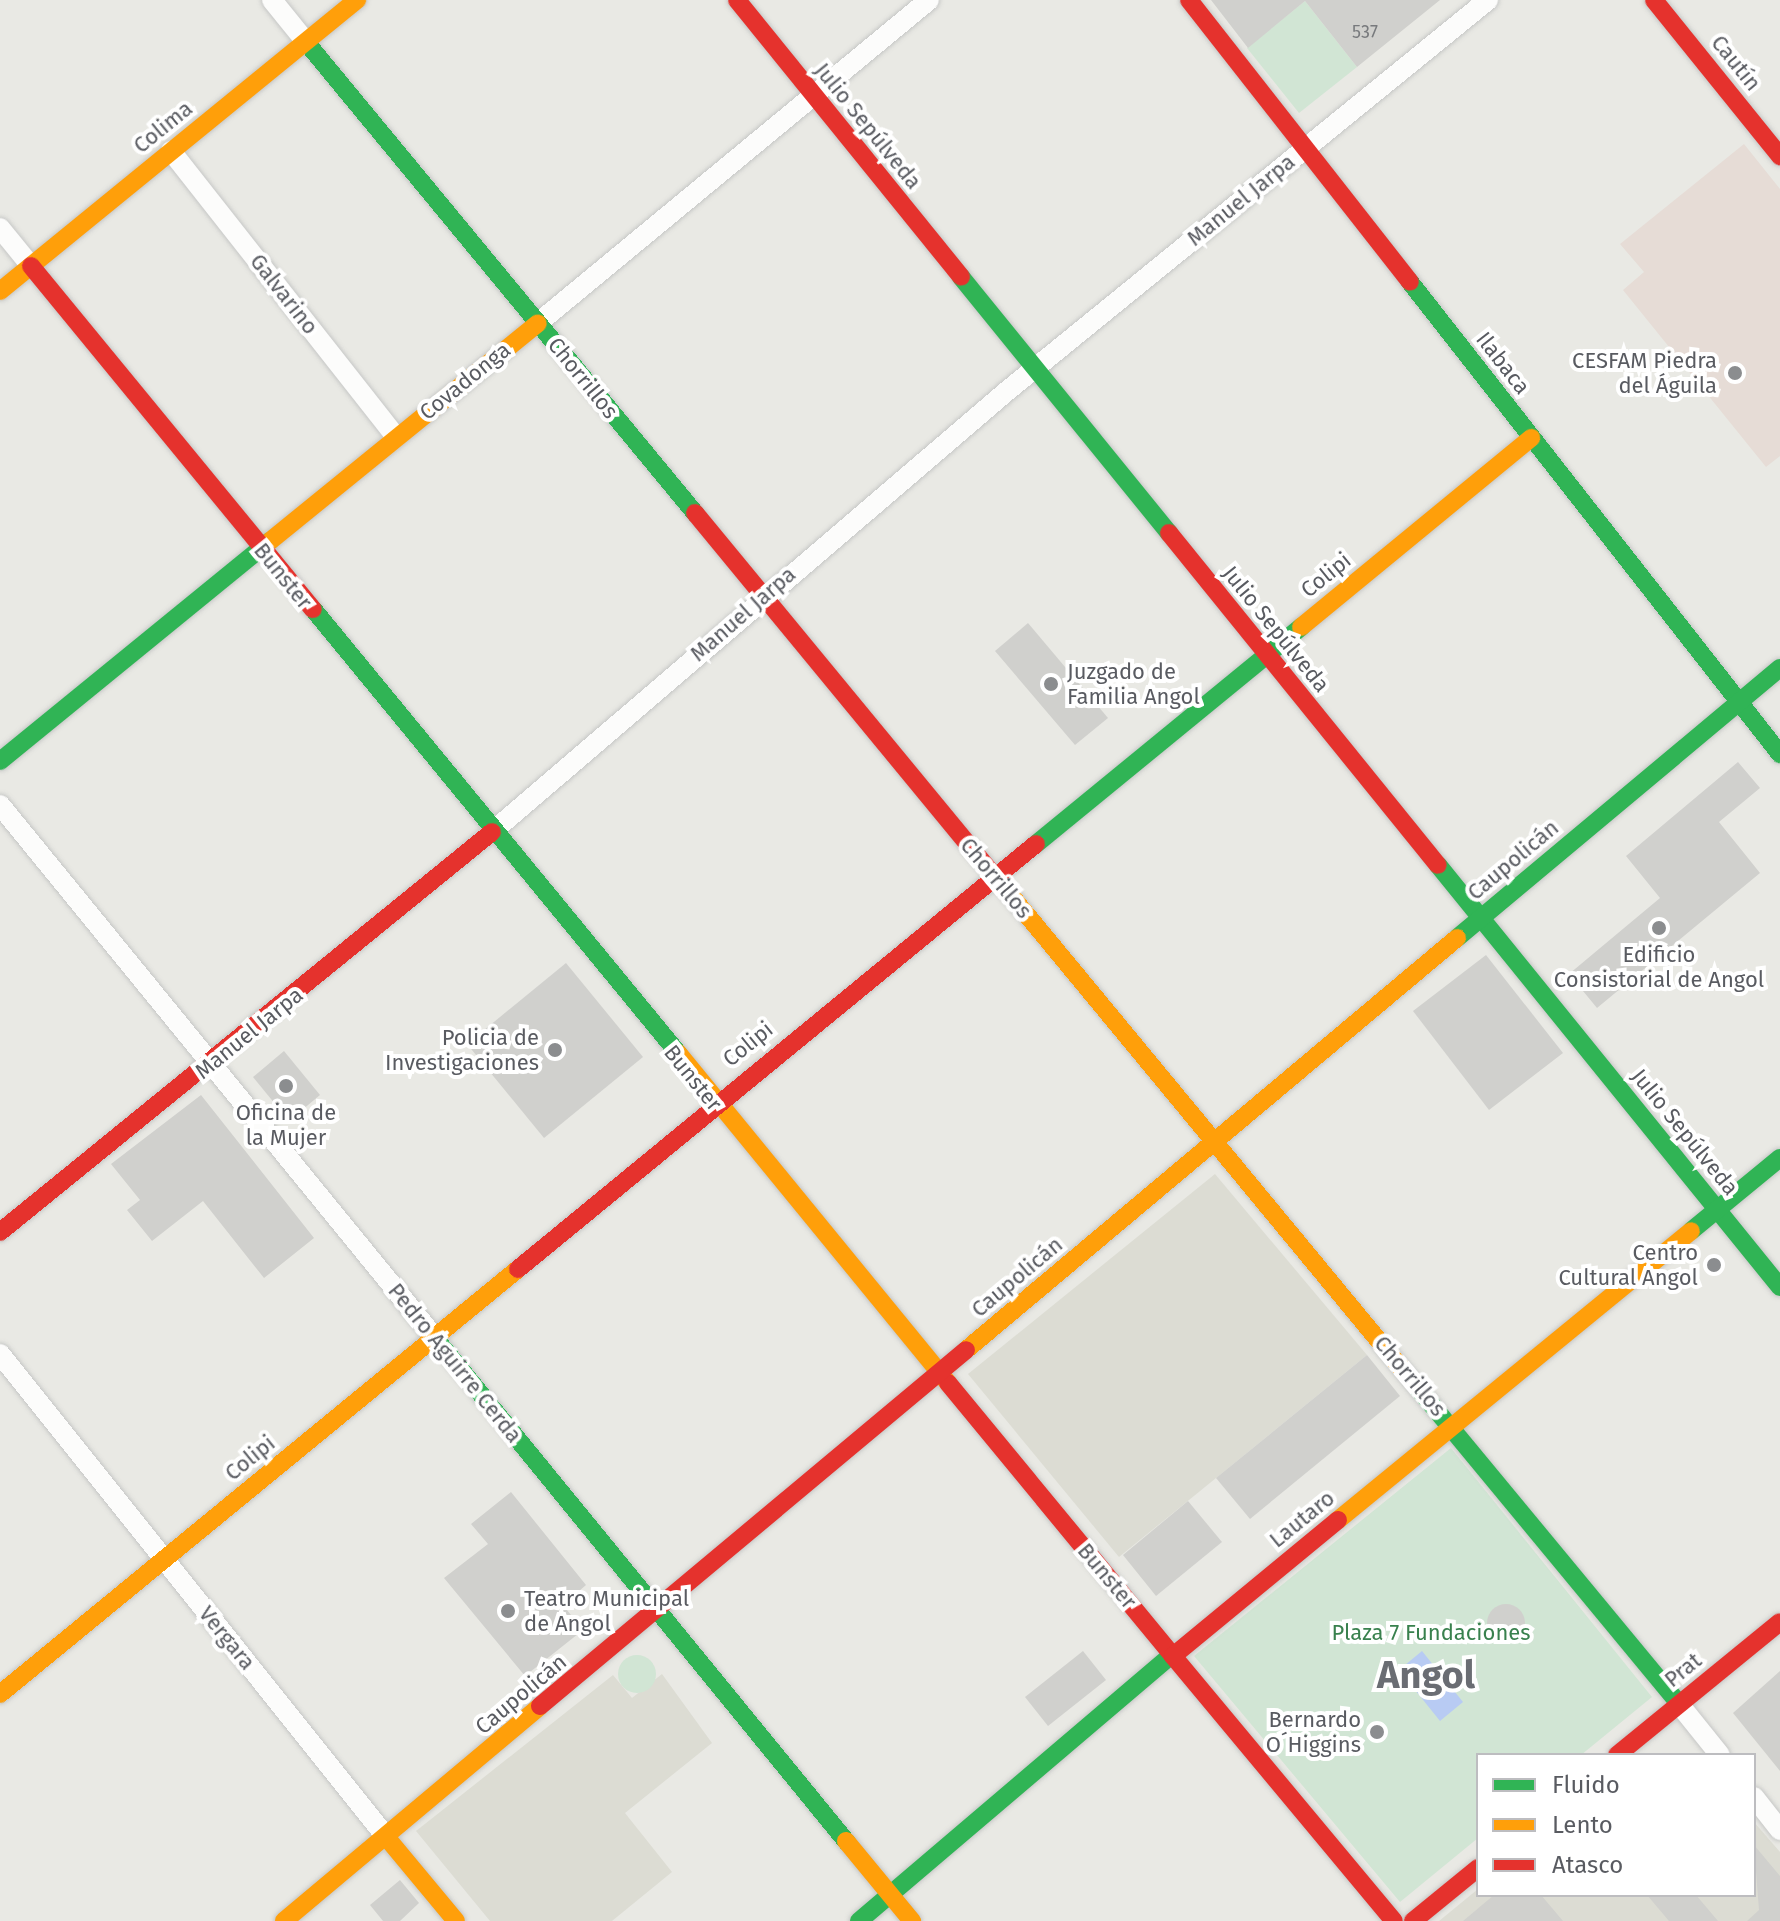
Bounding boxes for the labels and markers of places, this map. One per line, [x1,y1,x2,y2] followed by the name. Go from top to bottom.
[1572,347,1717,398] place label: CESFAM Piedra del Águila
[1724,362,1746,384] marker: CESFAM Piedra del Águila
[1067,658,1200,710] place label: Juzgado de Familia Angol
[1042,675,1060,693] marker: Juzgado de Familia Angol
[1650,919,1668,937] marker: Edificio Consistorial de Angol
[1554,941,1764,992] place label: Edificio Consistorial de Angol
[385,1024,539,1076] place label: Policia de Investigaciones
[546,1041,564,1059] marker: Policia de Investigaciones
[277,1077,295,1095] marker: Oficina de la Mujer
[236,1099,336,1150] place label: Oficina de la Mujer
[1558,1239,1698,1290] place label: Centro Cultural Angol
[1705,1256,1723,1274] marker: Centro Cultural Angol
[524,1585,689,1636] place label: Teatro Municipal de Angol
[499,1602,517,1620] marker: Teatro Municipal de Angol
[1266,1706,1361,1758] place label: Bernardo O´Higgins
[1368,1723,1386,1741] marker: Bernardo O´Higgins

